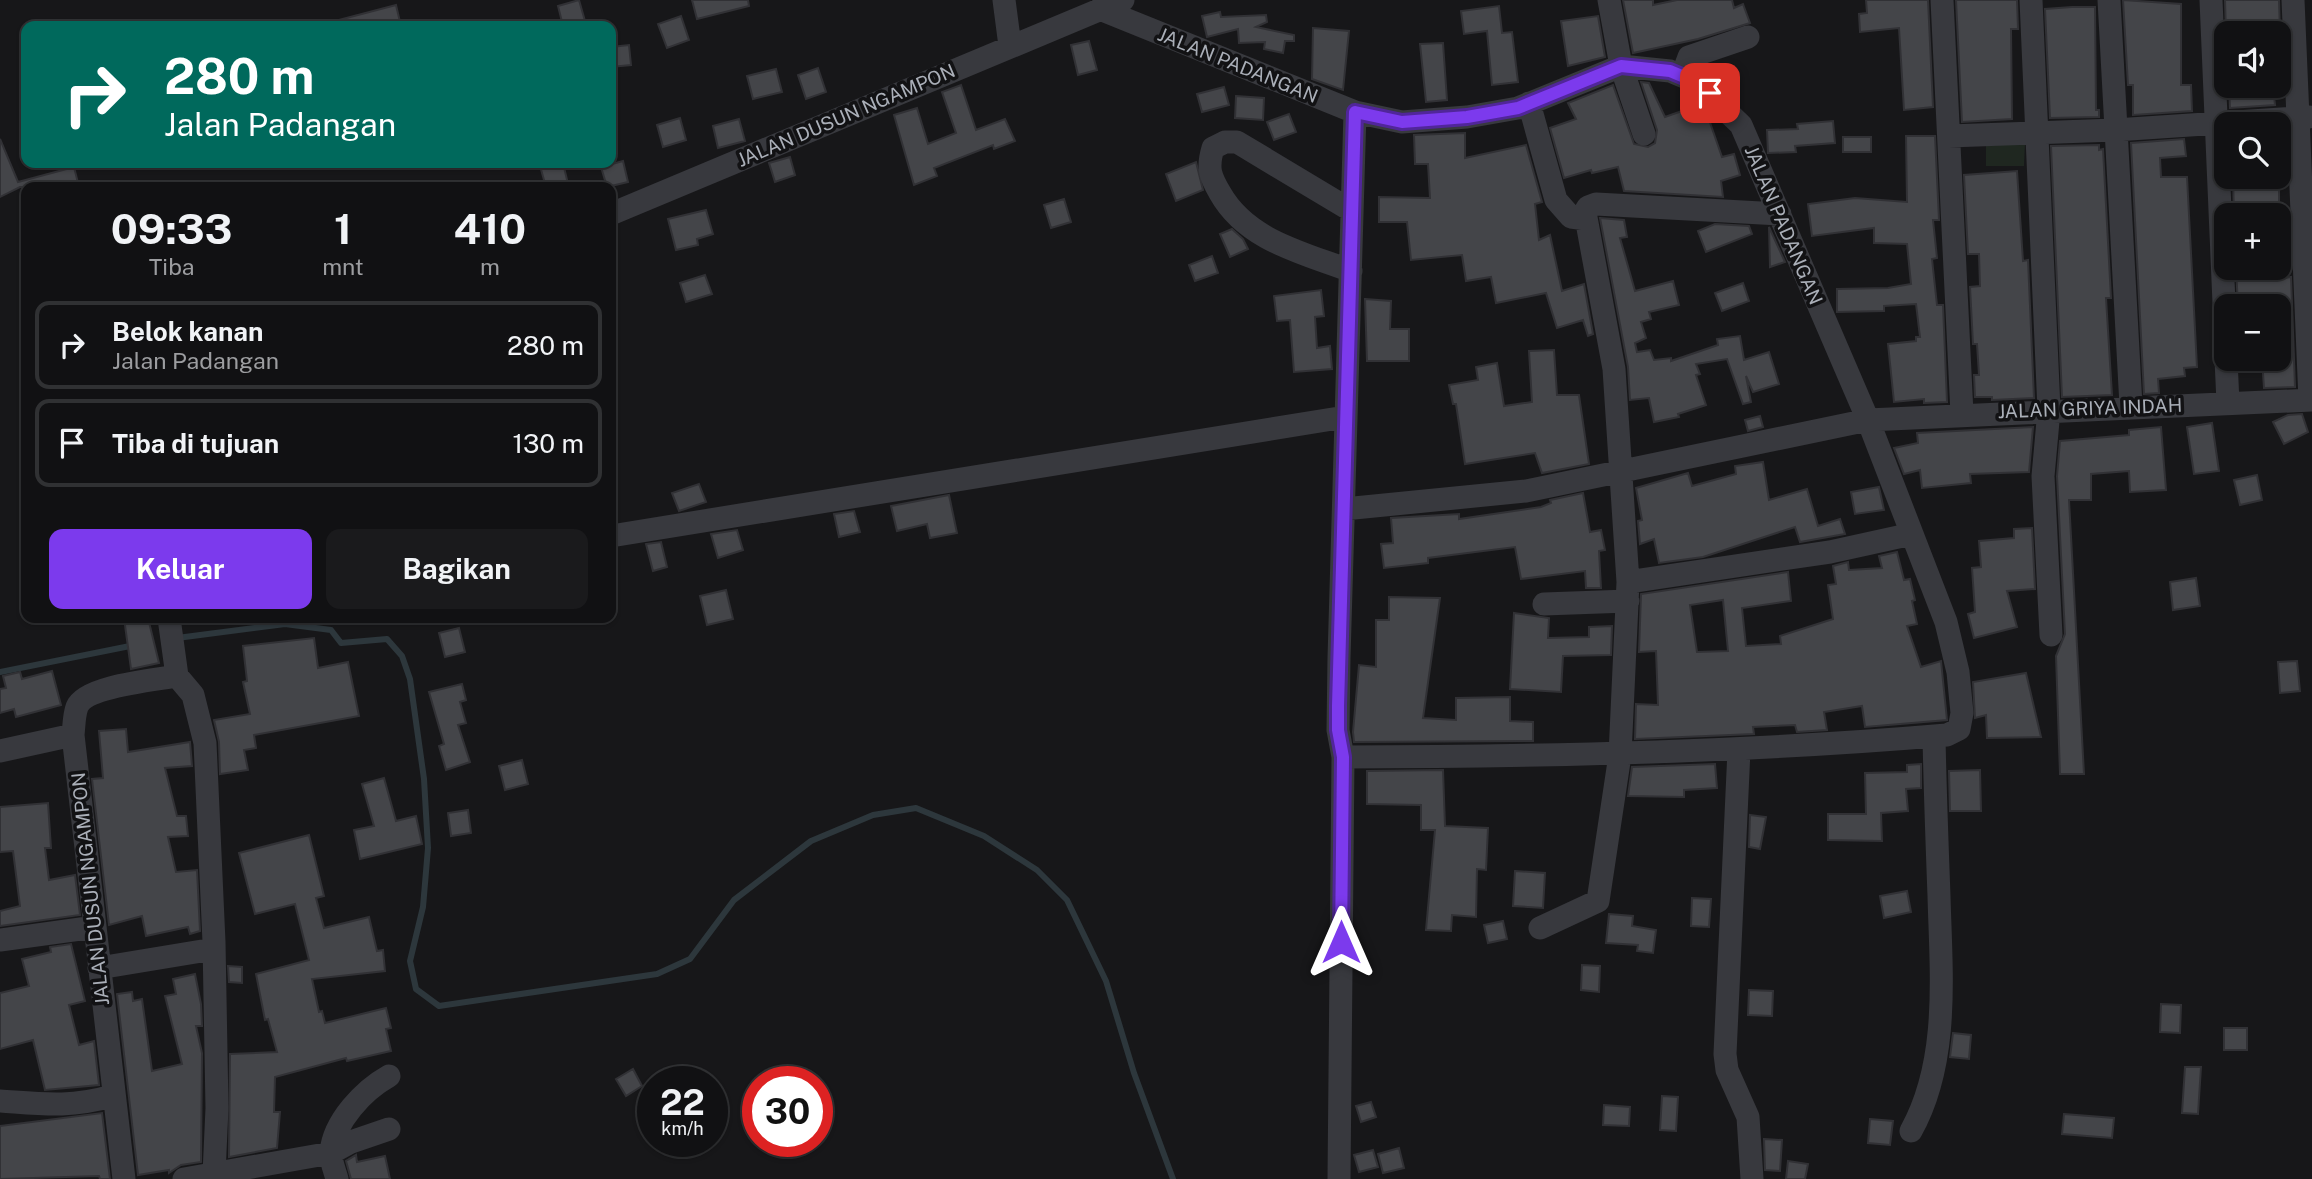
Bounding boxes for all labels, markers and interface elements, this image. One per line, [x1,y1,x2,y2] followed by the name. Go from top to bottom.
[2214,21,2291,371] map controls
[2214,21,2291,98] button: sound
[1155,23,1321,107] street label: JALAN PADANGAN
[164,47,314,105] text: 280 m
[49,49,140,140] icon: right
[734,59,958,171] street label: JALAN DUSUN NGAMPON
[1680,63,1740,123] pin
[1691,74,1729,112] icon: arrive
[164,106,396,143] text: Jalan Padangan
[2214,112,2291,189] button: search
[1741,142,1827,308] street label: JALAN PADANGAN
[2214,203,2291,280] button: +
[111,204,232,253] text: 09:33
[334,204,352,253] text: 1
[454,204,526,253] text: 410
[149,253,194,280] text: Tiba
[322,253,364,280] text: mnt
[480,253,500,280] text: m
[2214,294,2291,371] button: −
[112,316,263,347] text: Belok kanan
[53,326,91,364] icon: right
[507,330,584,361] text: 280 m
[112,347,279,374] text: Jalan Padangan
[1997,394,2183,422] street label: JALAN GRIYA INDAH
[53,424,91,462] icon: arrive
[112,428,279,459] text: Tiba di tujuan
[512,428,584,459] text: 130 m
[49,529,312,609] button: Keluar
[326,529,588,609] button: Bagikan
[67,771,113,1007] street label: JALAN DUSUN NGAMPON
[1304,905,1378,979] position arrow
[742,1066,833,1157] speed limit sign: 30
[660,1082,705,1123] text: 22
[661,1118,704,1139] text: km/h

